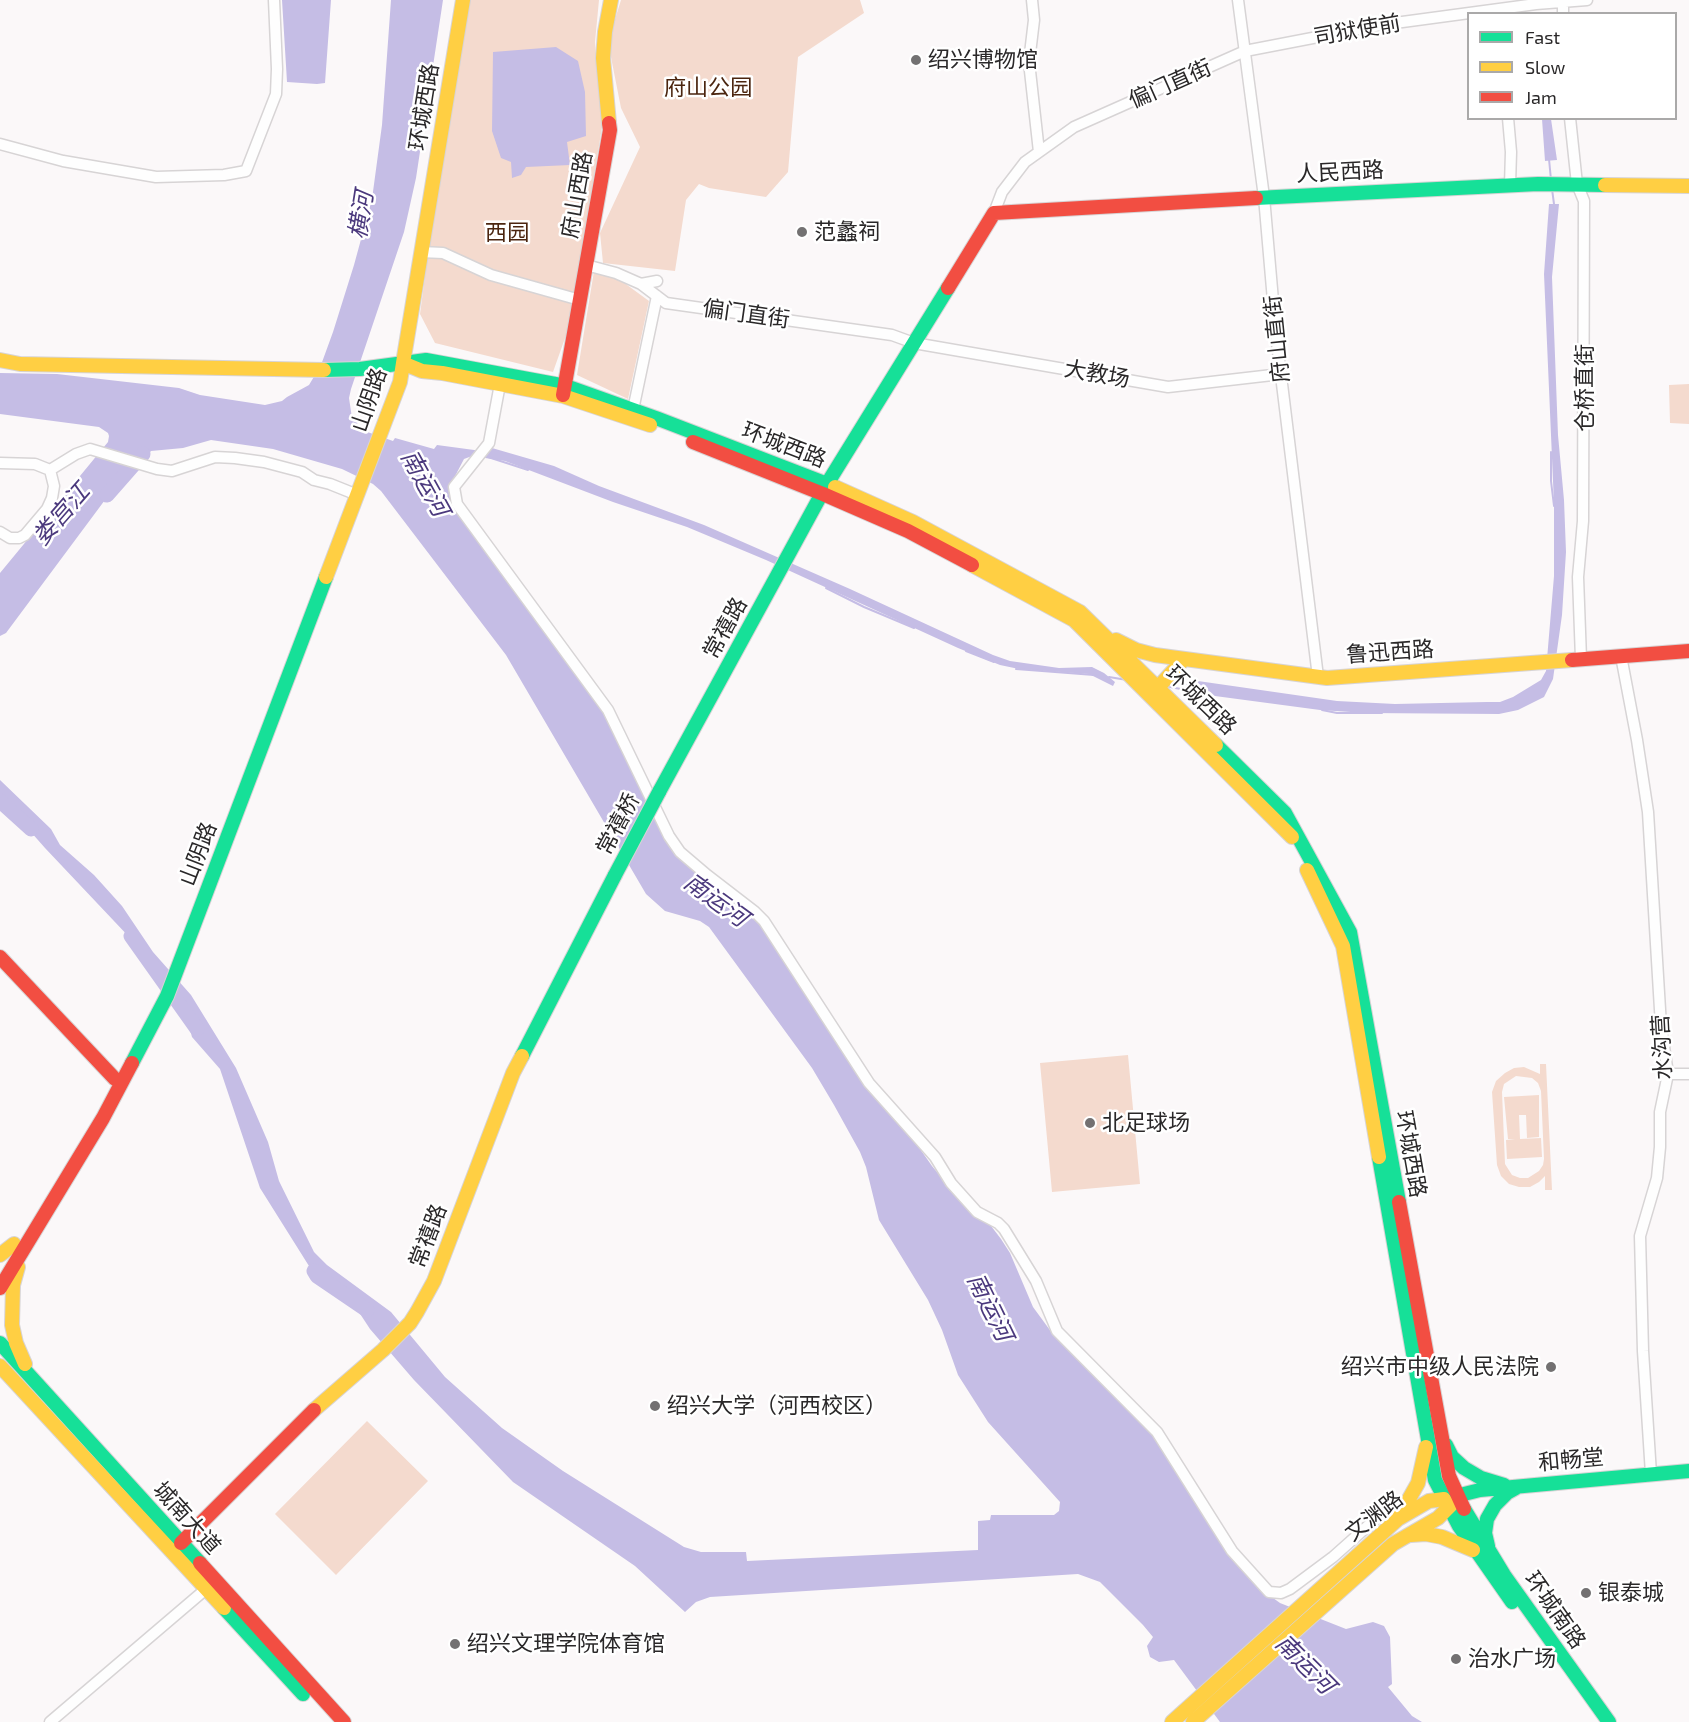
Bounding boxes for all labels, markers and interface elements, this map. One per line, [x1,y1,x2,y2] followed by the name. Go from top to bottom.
[1311,9,1403,51] street label: 司狱使前
[1467,12,1677,120] legend
[1525,26,1560,48] text: Fast
[928,47,1038,73] place label: 绍兴博物馆
[909,53,923,67] marker: 绍兴博物馆
[1124,54,1216,114] street label: 偏门直街
[1525,56,1565,78] text: Slow
[404,61,444,153] street label: 环城西路
[664,75,752,101] park label: 府山公园
[1525,86,1557,108] text: Jam
[556,149,598,241] street label: 府山西路
[1295,157,1385,187] street label: 人民西路
[343,189,379,241] water label: 横河
[814,219,880,245] place label: 范蠡祠
[485,220,529,246] park label: 西园
[795,225,809,239] marker: 范蠡祠
[1259,294,1295,384] street label: 府山直街
[701,295,791,333] street label: 偏门直街
[1572,344,1598,432] street label: 仓桥直街
[1062,355,1132,393] street label: 大教场
[346,365,392,435] street label: 山阴路
[738,417,830,473] street label: 环城西路
[395,445,455,521] water label: 南运河
[27,477,95,551] water label: 娄宫江
[697,593,753,663] street label: 常禧路
[1345,636,1435,668] street label: 鲁迅西路
[1160,660,1242,740] street label: 环城西路
[591,789,645,859] street label: 常禧桥
[174,818,222,890] street label: 山阴路
[678,867,754,933] water label: 南运河
[1647,1013,1677,1081] street label: 水沟营
[1390,1108,1432,1200] street label: 环城西路
[1102,1110,1190,1136] place label: 北足球场
[1083,1116,1097,1130] marker: 北足球场
[404,1200,452,1272] street label: 常禧路
[961,1268,1019,1346] water label: 南运河
[1341,1354,1539,1380] place label: 绍兴市中级人民法院
[1544,1360,1558,1374] marker: 绍兴市中级人民法院
[667,1393,887,1419] place label: 绍兴大学（河西校区）
[648,1399,662,1413] marker: 绍兴大学（河西校区）
[1537,1444,1605,1476] street label: 和畅堂
[148,1476,226,1560] street label: 城南大道
[1340,1485,1408,1547] street label: 文渊路
[1519,1566,1591,1654] street label: 环城南路
[1598,1580,1664,1606] place label: 银泰城
[1579,1586,1593,1600] marker: 银泰城
[1269,1628,1341,1700] water label: 南运河
[467,1631,665,1657] place label: 绍兴文理学院体育馆
[448,1637,462,1651] marker: 绍兴文理学院体育馆
[1468,1646,1556,1672] place label: 治水广场
[1449,1652,1463,1666] marker: 治水广场

